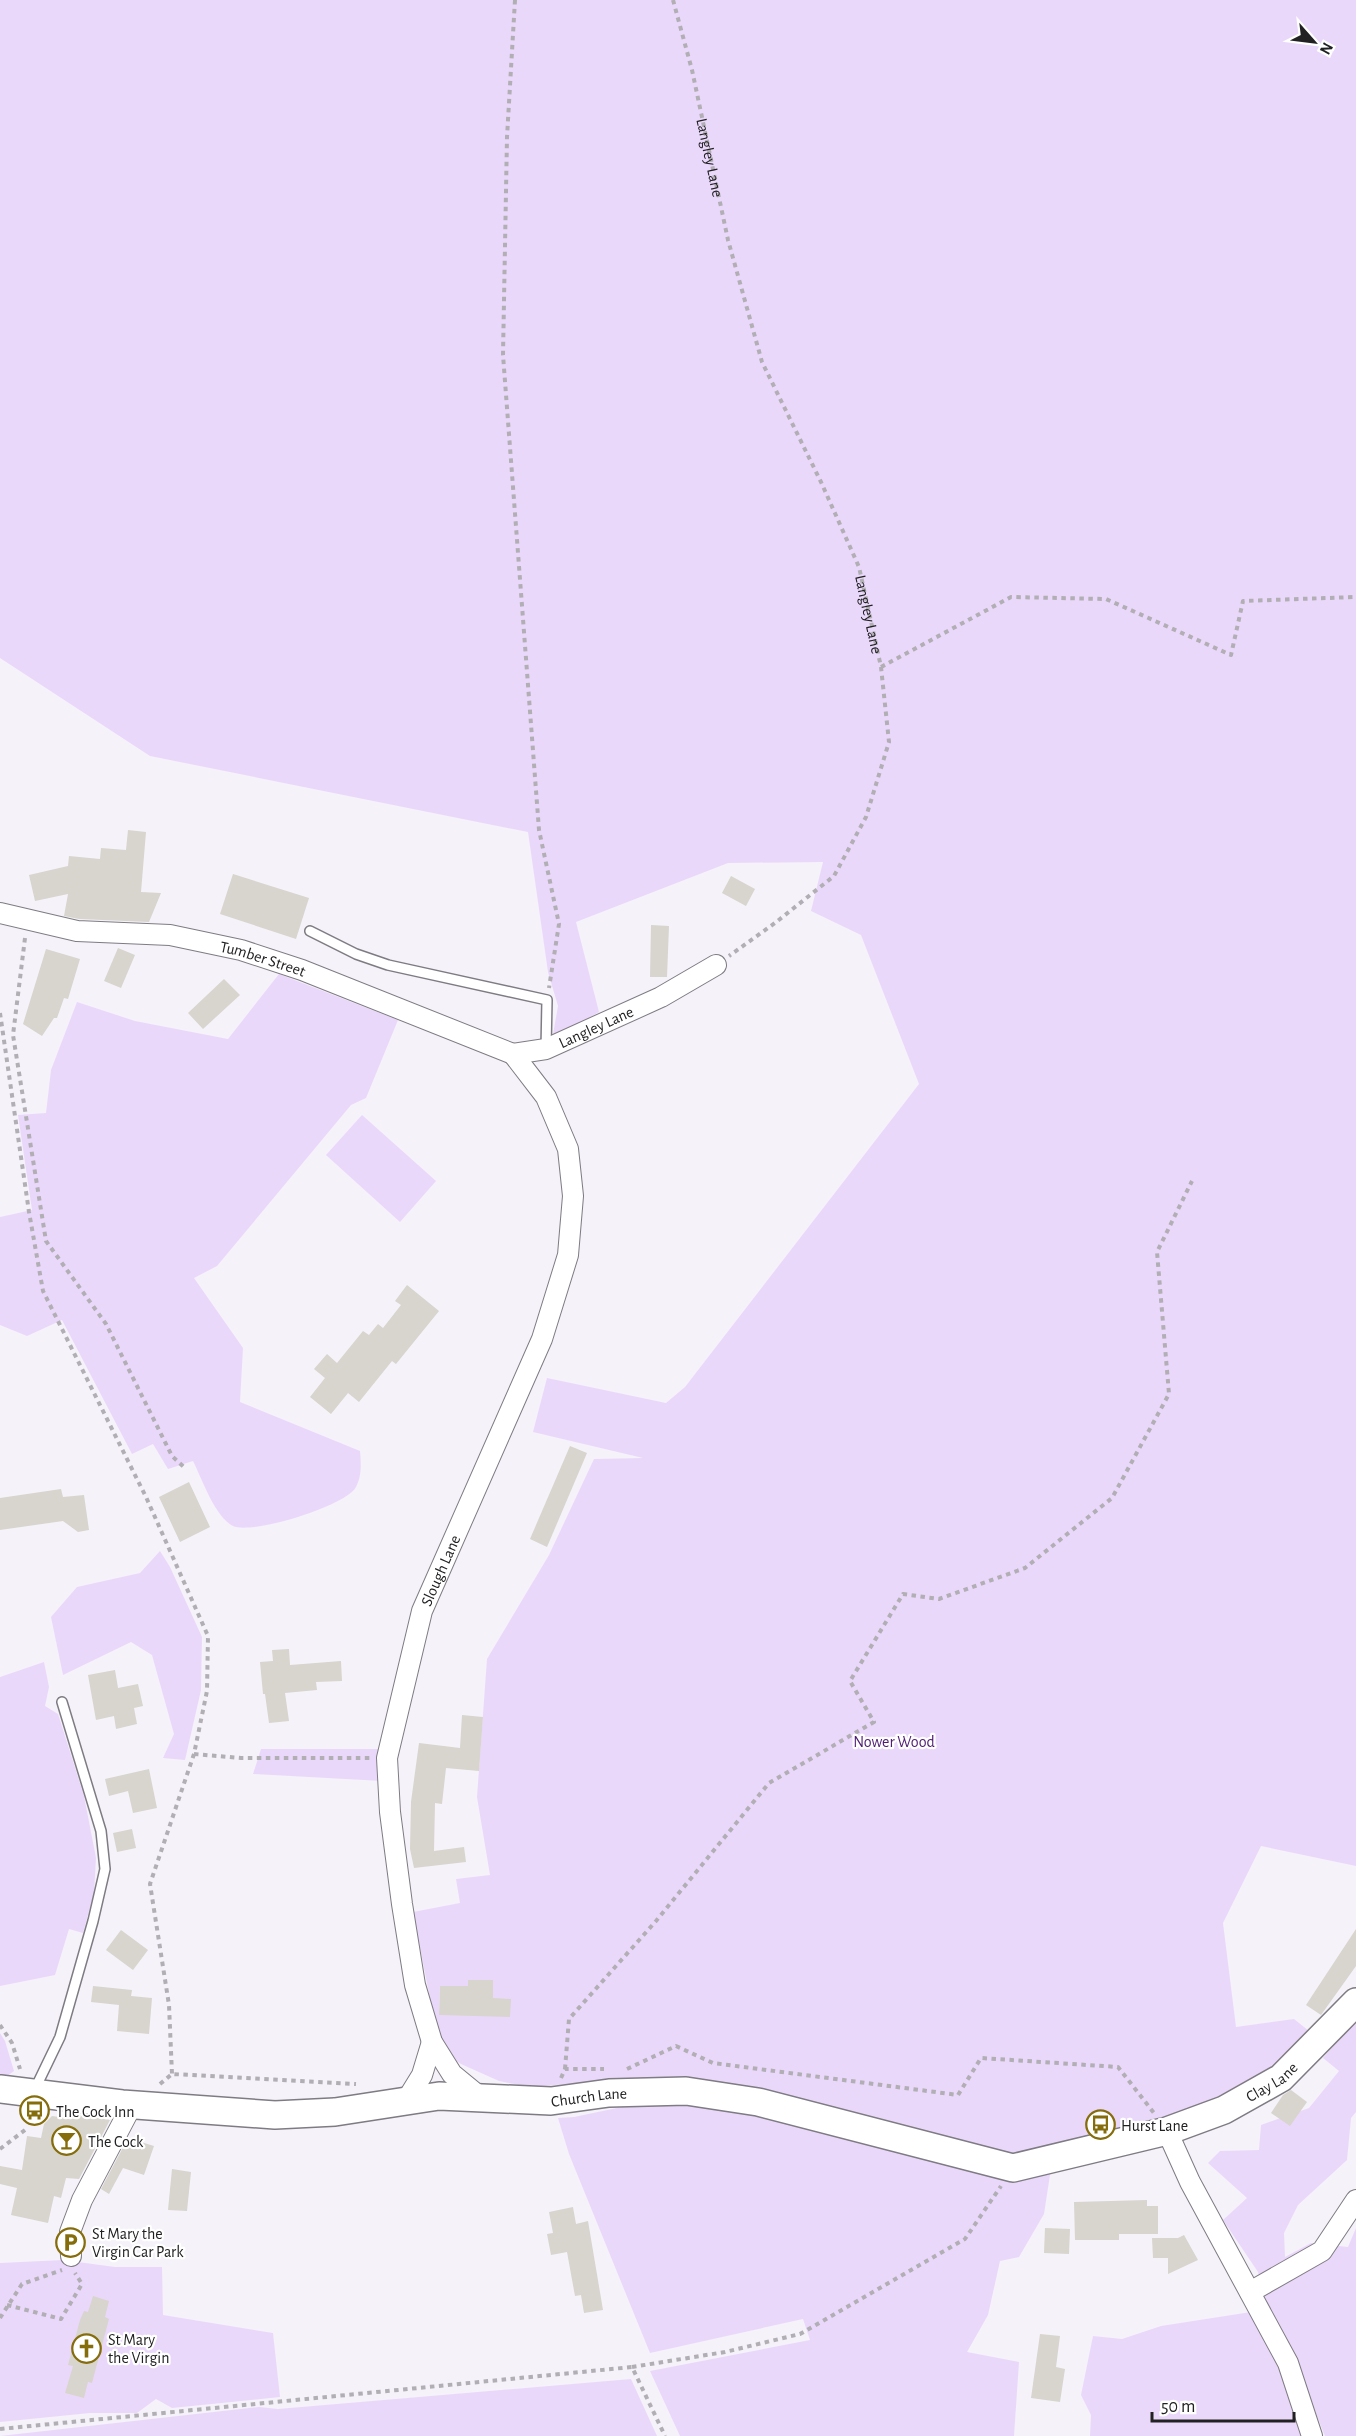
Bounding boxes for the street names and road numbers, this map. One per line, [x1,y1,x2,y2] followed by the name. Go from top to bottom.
[693,117,726,199] street label: Langley Lane
[852,573,885,655] street label: Langley Lane
[219,939,308,980] street label: Tumber Street
[556,1004,636,1051] street label: Langley Lane
[418,1533,463,1609] street label: Slough Lane
[1243,2059,1301,2105] street label: Clay Lane
[550,2086,627,2110] street label: Church Lane

